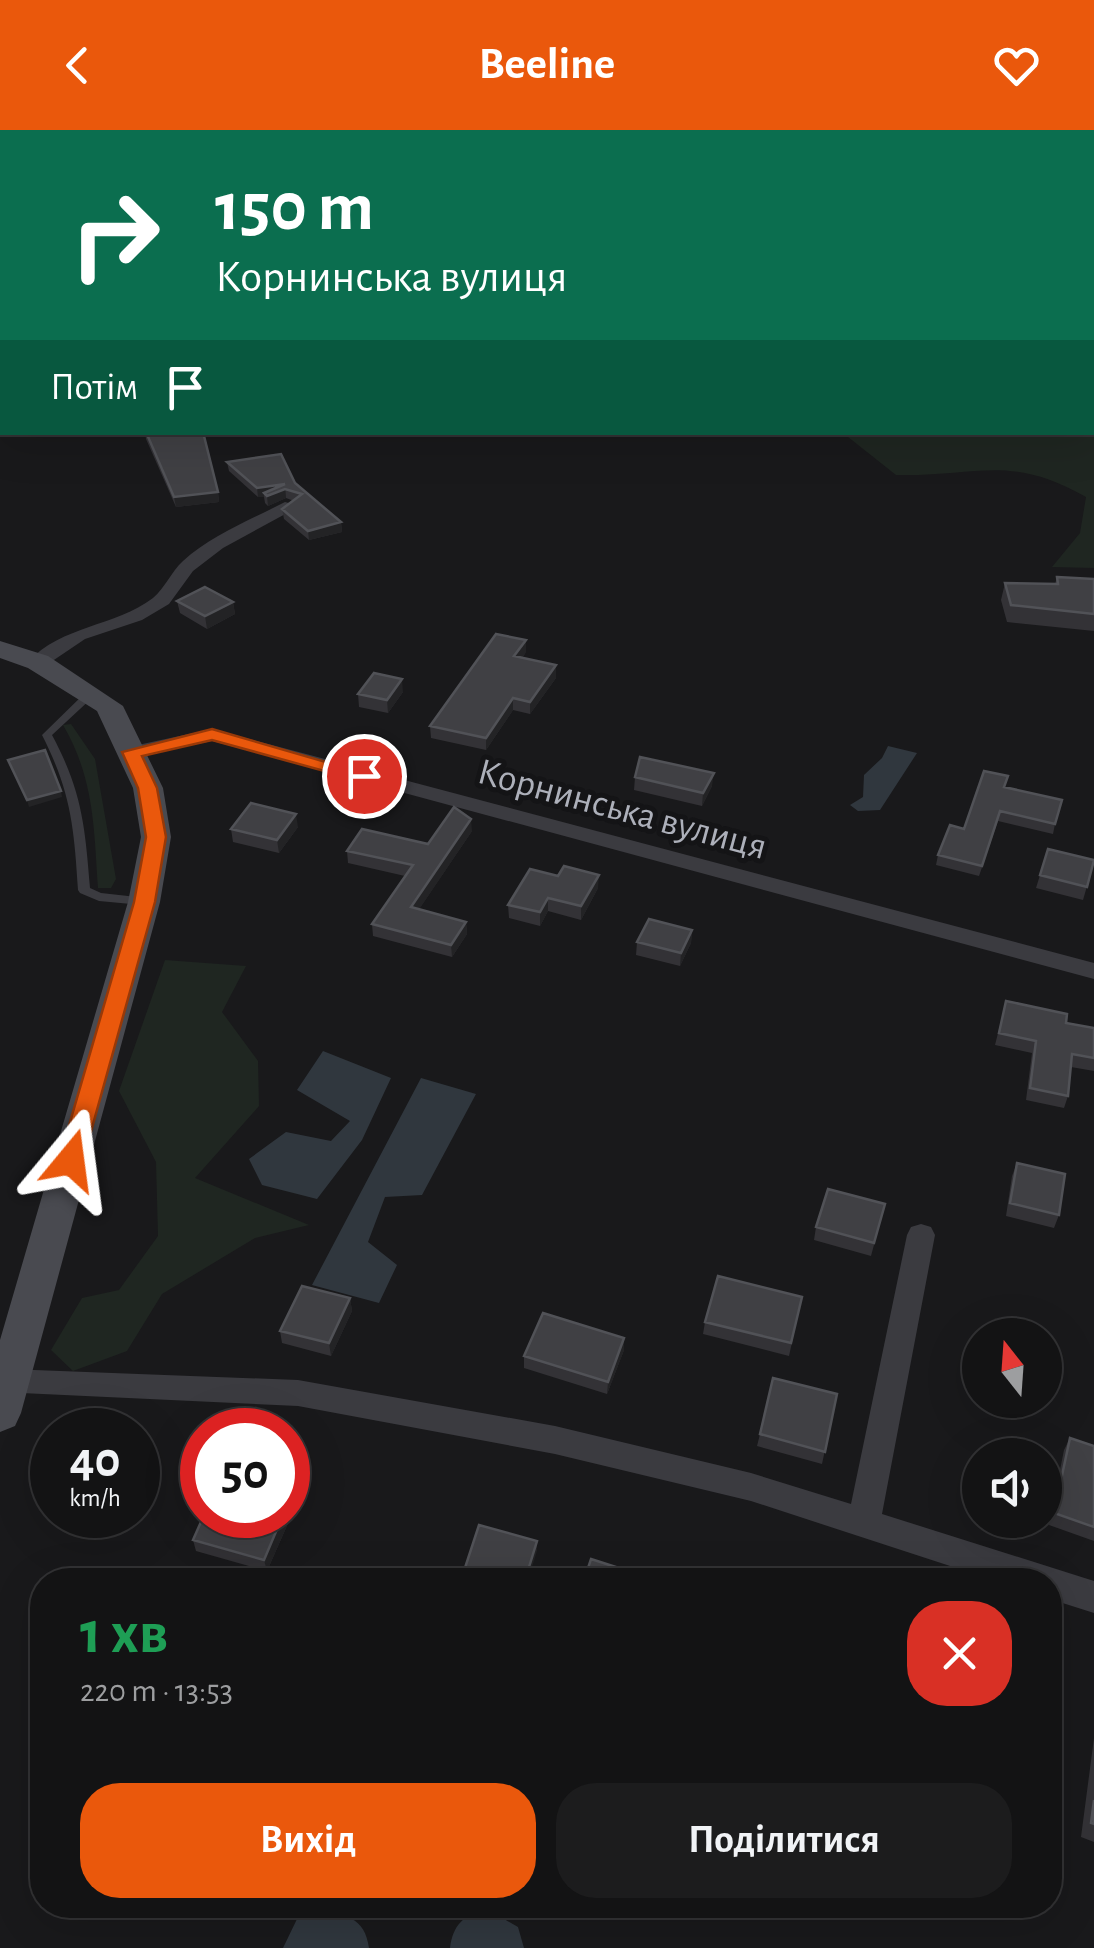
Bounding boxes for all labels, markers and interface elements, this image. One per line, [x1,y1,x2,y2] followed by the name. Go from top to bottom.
[50,38,105,93] icon: back
[989,38,1044,93] icon: heart
[479,42,615,87] text: Beeline
[50,170,180,300] icon: right
[215,173,374,243] text: 150 m
[215,255,568,300] text: Корнинська вулиця
[158,360,213,415] icon: arrive
[50,369,138,407] text: Потім
[322,734,407,819] pin
[337,749,392,804] icon: arrive
[473,753,771,867] street label: Корнинська вулиця
[19,1108,123,1212] position arrow
[962,1318,1062,1418] north arrow
[962,1318,1062,1538] map controls
[180,1408,310,1538] speed limit sign: 50
[69,1436,121,1486] text: 40
[962,1438,1062,1538] button: sound
[69,1486,121,1511] text: km/h
[907,1601,1012,1706] button: close
[80,1604,168,1664] text: 1 хв
[80,1675,233,1707] text: 220 m · 13:53
[80,1783,536,1898] button: Вихід
[556,1783,1012,1898] button: Поділитися

